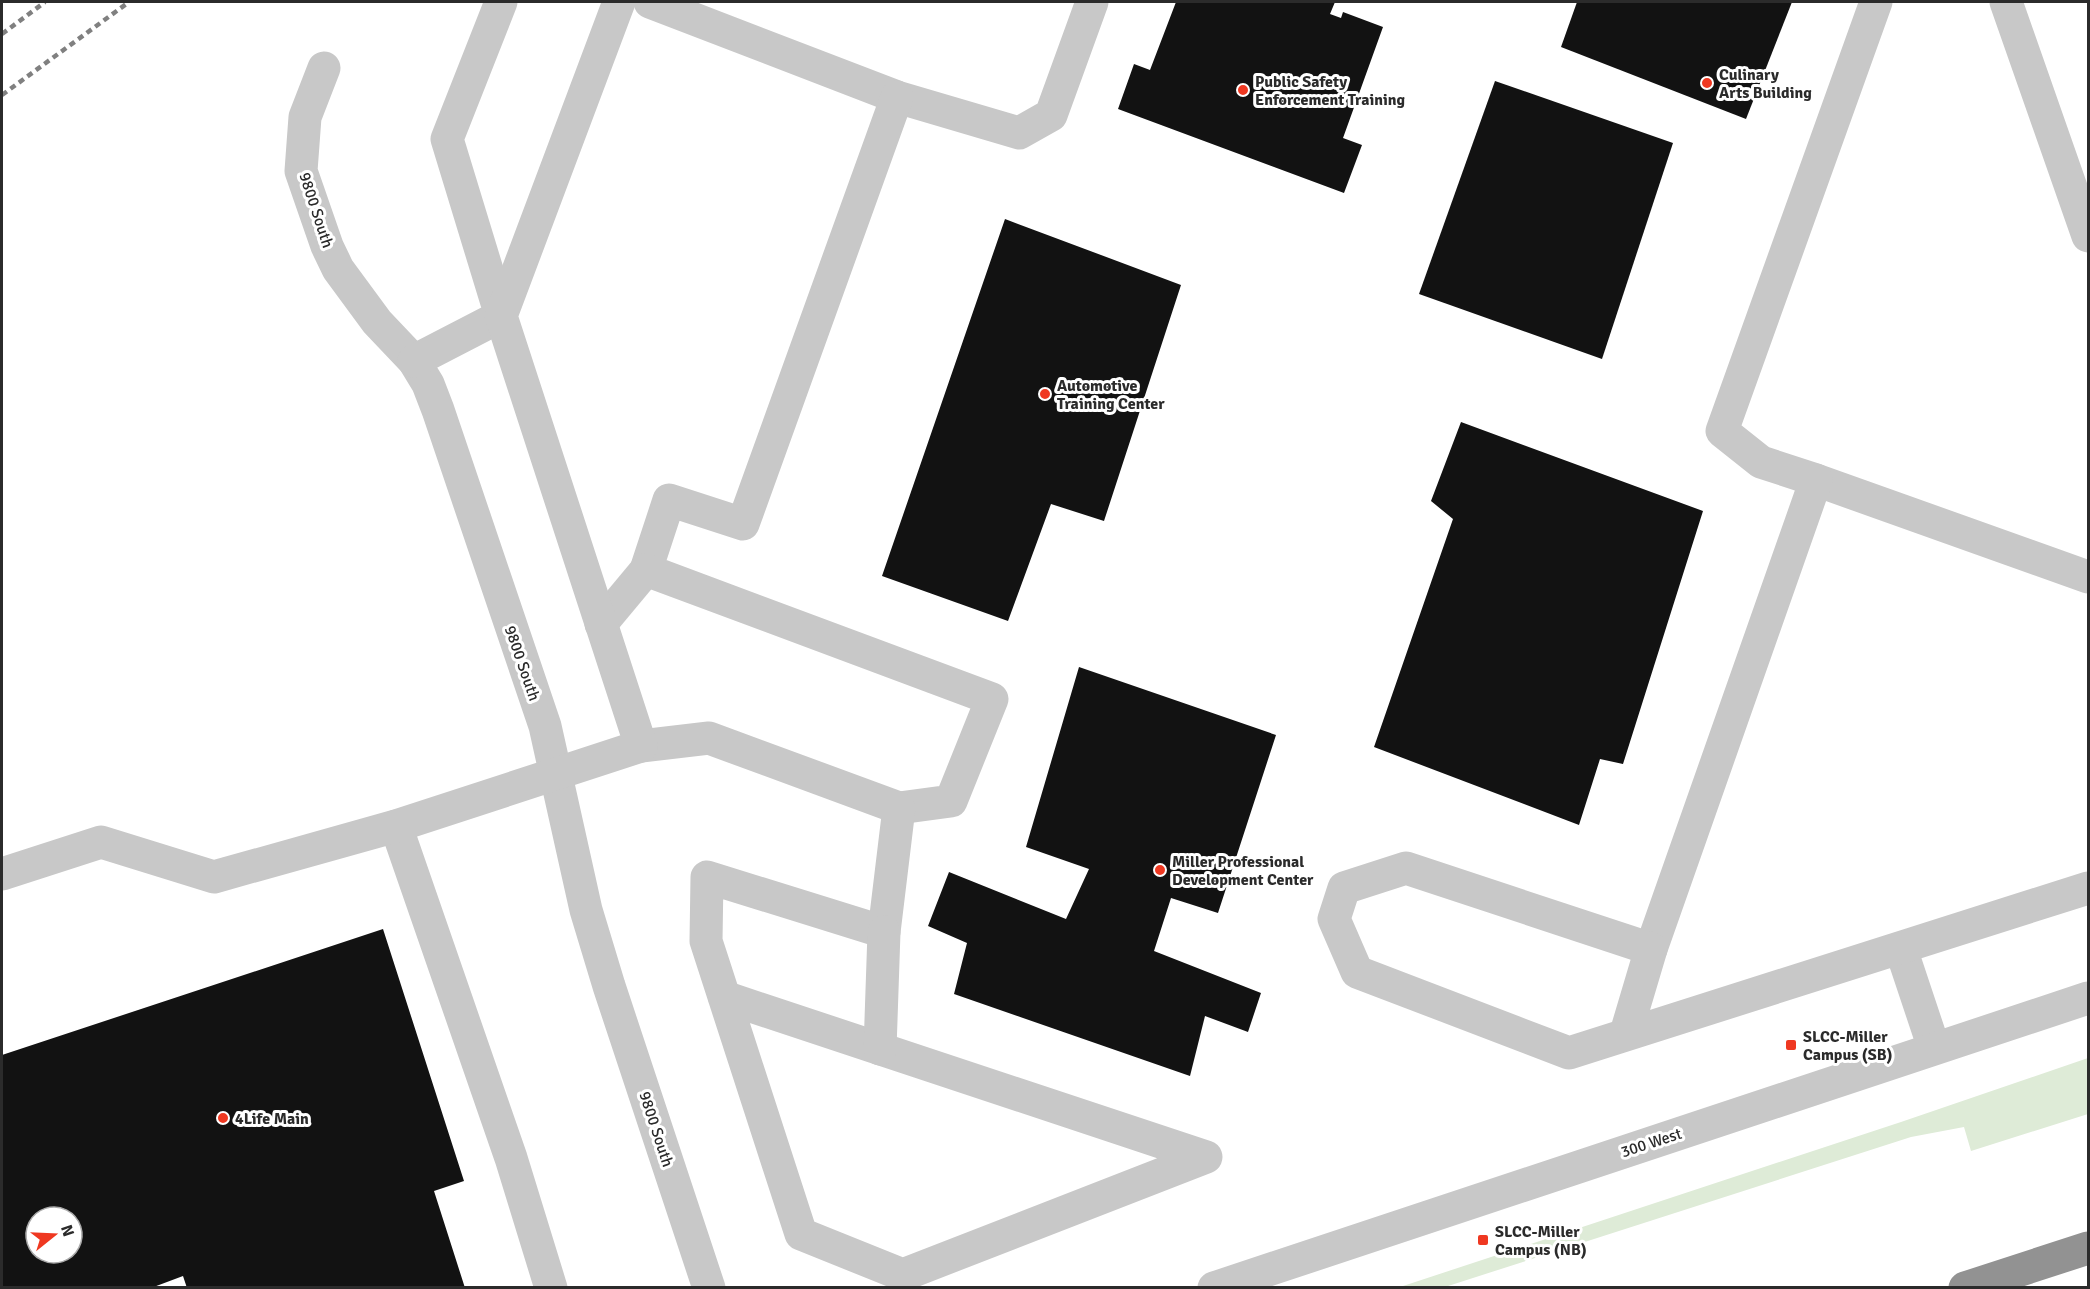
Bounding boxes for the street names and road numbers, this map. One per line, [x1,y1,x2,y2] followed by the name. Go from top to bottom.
[294,170,338,251] street label: 9800 South
[500,623,544,704] street label: 9800 South
[634,1089,678,1170] street label: 9800 South
[1618,1124,1685,1162] street label: 300 West

